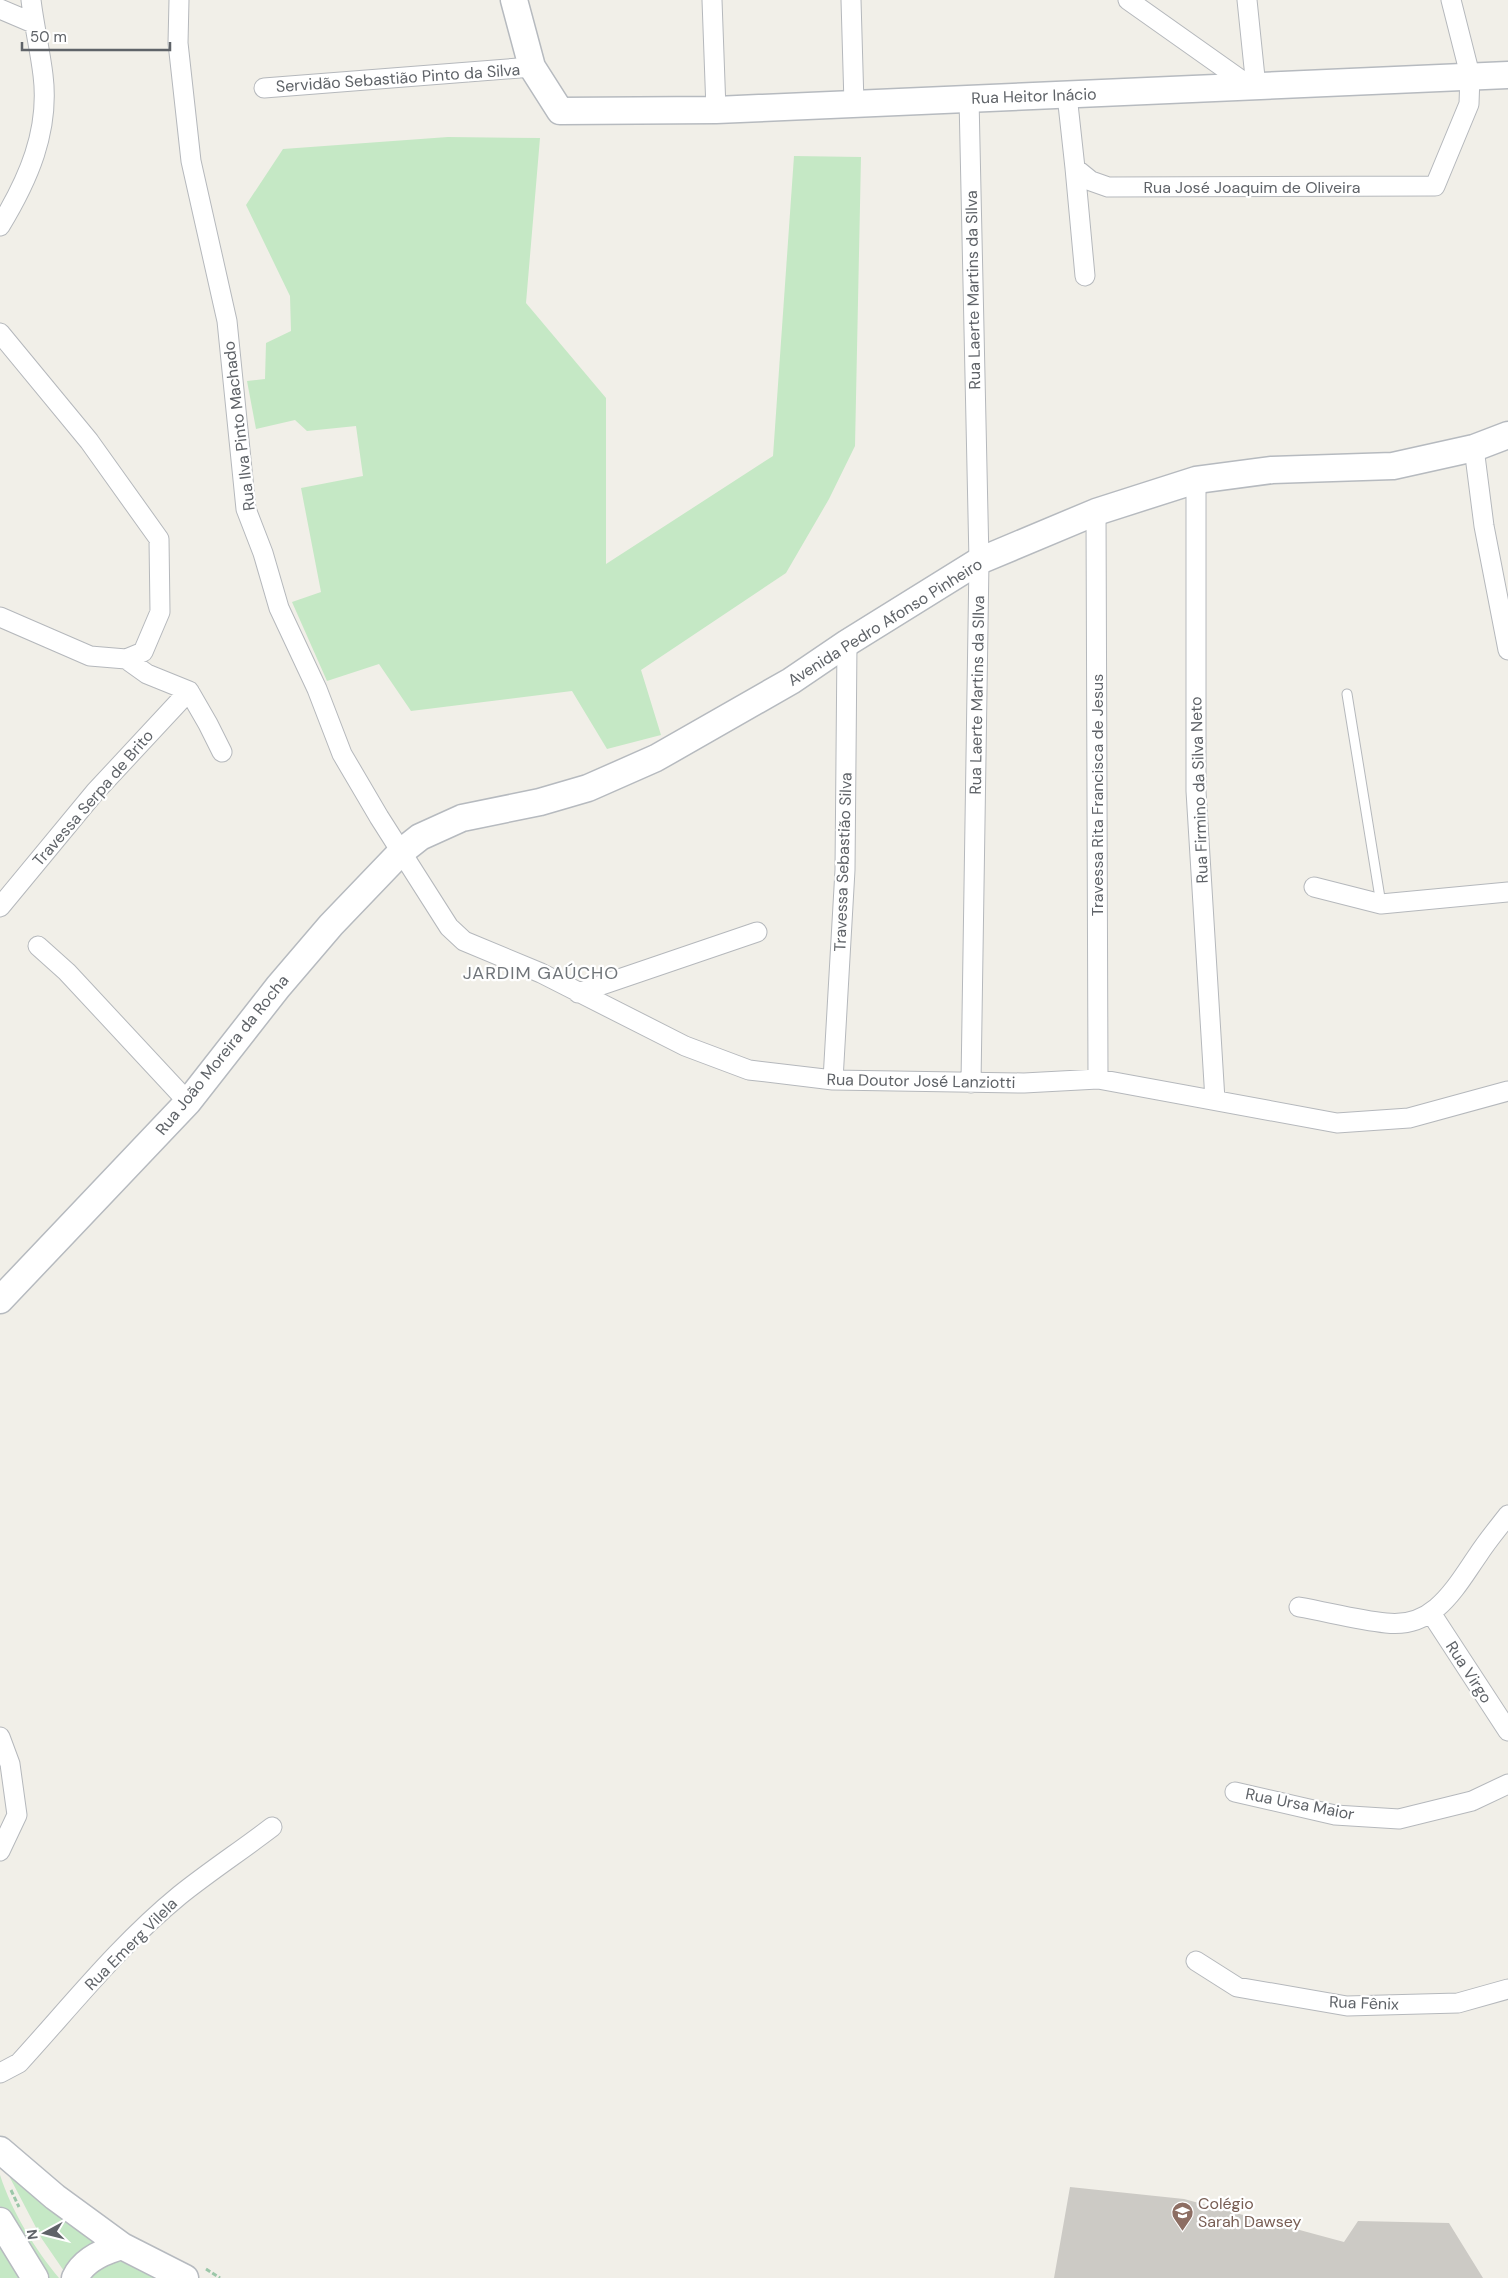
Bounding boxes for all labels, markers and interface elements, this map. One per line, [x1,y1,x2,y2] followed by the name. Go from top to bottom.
[22,20,170,52] scale bar
[30,27,67,47] text: 50 m
[275,59,521,97] street label: Servidão Sebastião Pinto da Silva
[971,83,1097,109] street label: Rua Heitor Inácio
[1143,177,1361,198] street label: Rua José Joaquim de Oliveira
[961,190,985,390] street label: Rua Laerte Martins da SIlva
[218,340,260,512] street label: Rua Ilva Pinto Machado
[784,553,986,691] street label: Avenida Pedro Afonso Pinheiro
[965,595,989,795] street label: Rua Laerte Martins da SIlva
[1087,674,1108,916] street label: Travessa Rita Francisca de Jesus
[1185,696,1213,884] street label: Rua Firmino da Silva Neto
[28,725,158,871] street label: Travessa Serpa de Brito
[829,772,857,952] street label: Travessa Sebastião Silva
[463,961,619,985] district label: JARDIM GAÚCHO
[151,970,293,1140] street label: Rua João Moreira da Rocha
[826,1069,1016,1093] street label: Rua Doutor José Lanziotti
[1441,1637,1497,1707] street label: Rua Virgo
[1244,1783,1356,1825] street label: Rua Ursa Maior
[80,1893,182,1995] street label: Rua Emerg Vilela
[1329,1991,1399,2015] street label: Rua Fênix
[1198,2193,1302,2232] place label: Colégio Sarah Dawsey
[1170,2200,1194,2231] school or university icon: Colégio Sarah Dawsey
[20,2208,70,2258] north arrow
[23,2228,42,2241] text: N

